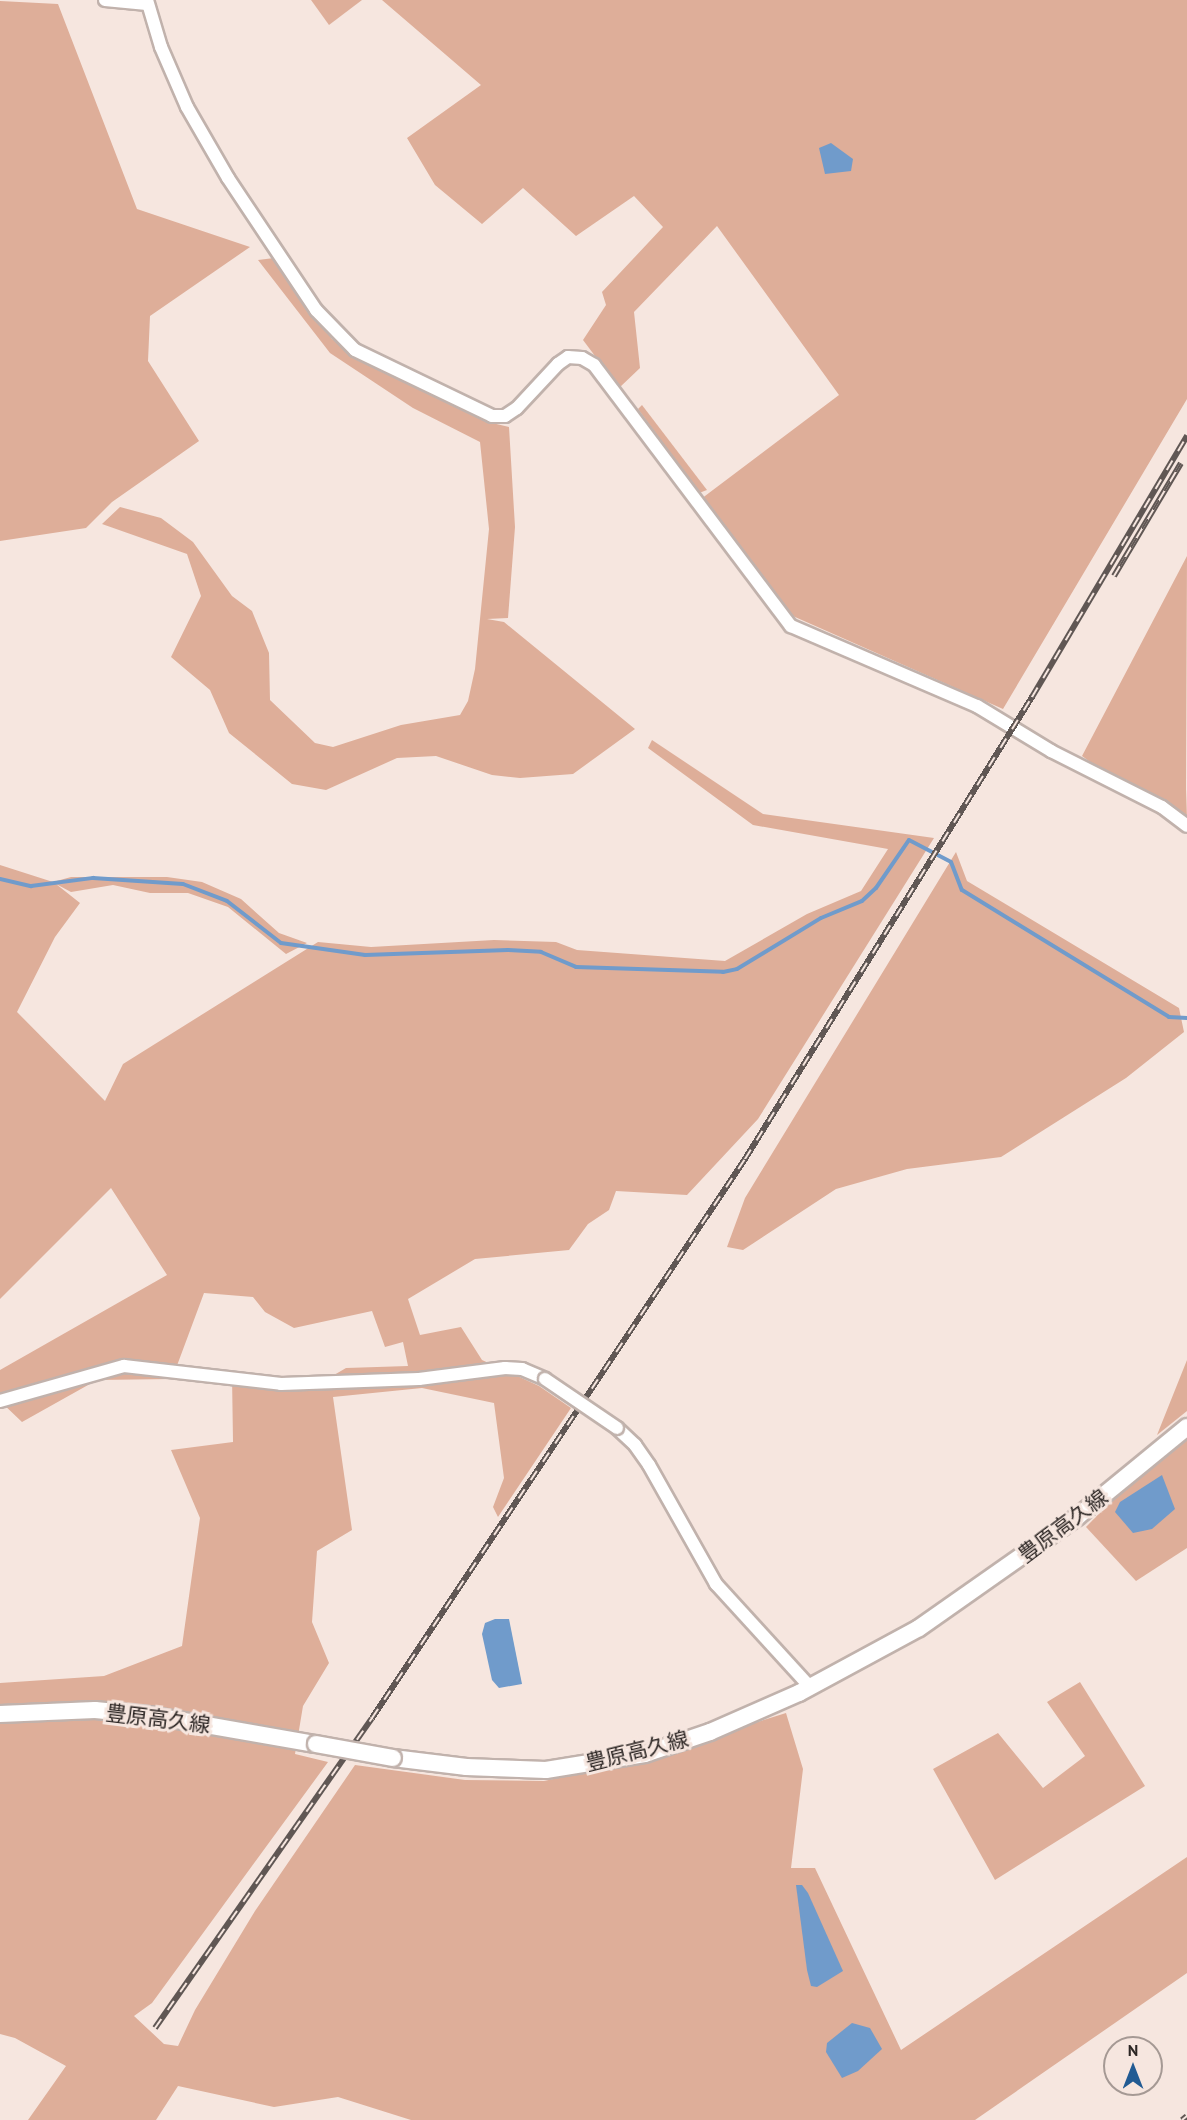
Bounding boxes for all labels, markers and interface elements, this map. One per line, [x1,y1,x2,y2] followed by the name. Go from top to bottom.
[1013,1484,1113,1568] street label: 豊原高久線
[104,1700,212,1738] street label: 豊原高久線
[583,1726,691,1776] street label: 豊原高久線
[1103,2036,1163,2096] north arrow
[1128,2040,1138,2060] text: N

